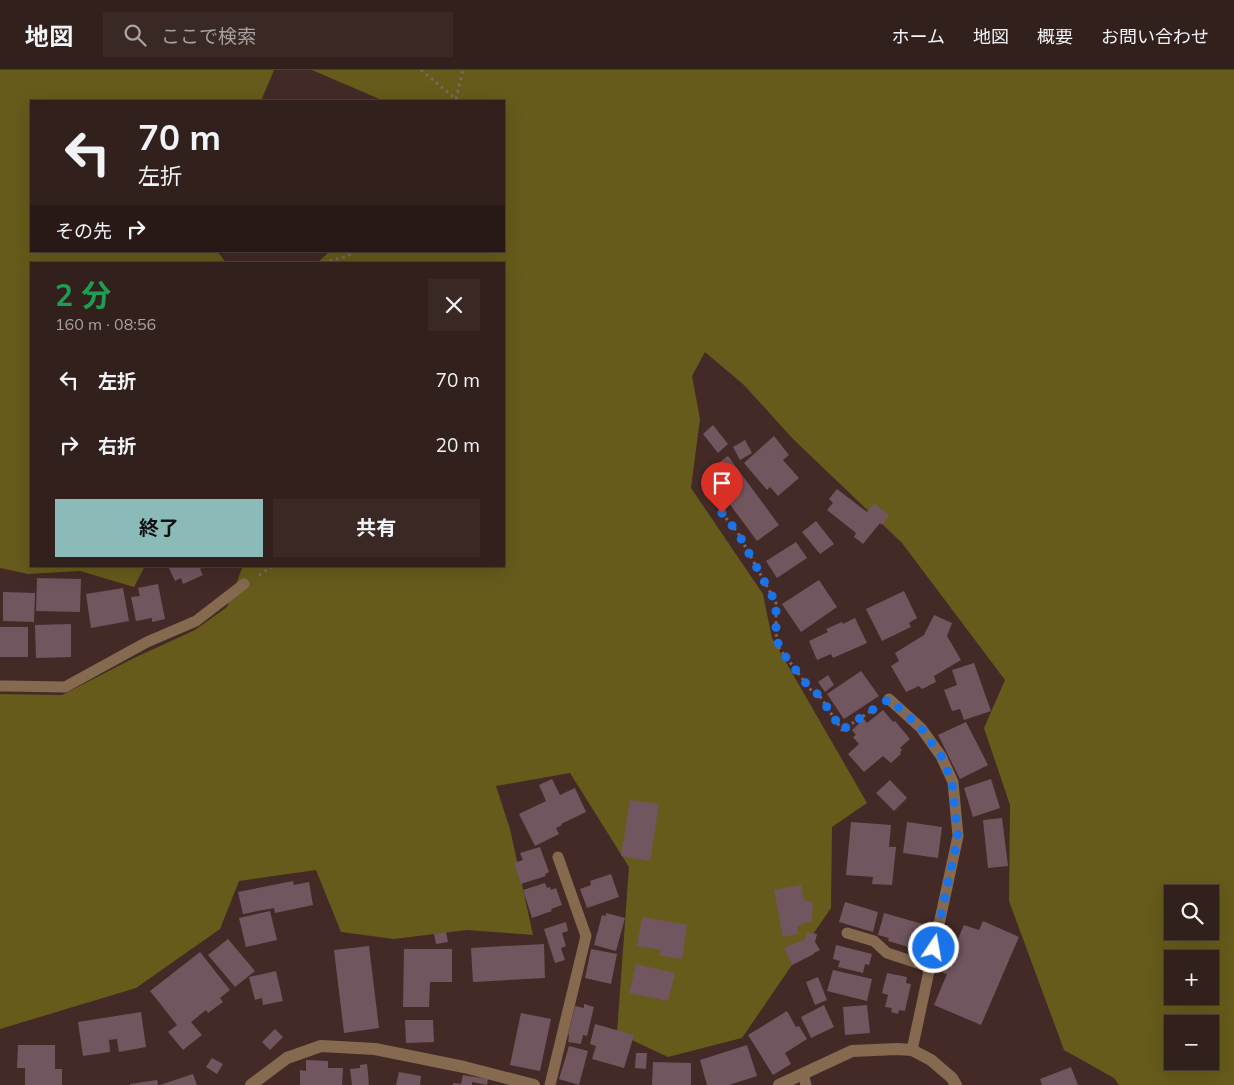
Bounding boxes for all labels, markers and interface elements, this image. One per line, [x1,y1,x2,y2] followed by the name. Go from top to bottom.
[103,12,453,57] search box
[25,21,73,51] text: 地図
[121,21,149,49] icon: search
[161,24,256,48] text: ここで検索
[892,25,945,48] text: ホーム
[973,25,1009,48] text: 地図
[1037,25,1073,48] text: 概要
[1101,25,1209,48] text: お問い合わせ
[138,115,221,159] text: 70 m
[55,120,120,185] icon: left
[138,162,182,190] text: 左折
[122,215,150,243] icon: right
[55,219,112,243] text: その先
[55,276,111,314] text: 2 分
[428,279,480,331] button: close
[55,314,156,334] text: 160 m · 08:56
[55,366,83,394] icon: left
[436,368,480,392] text: 70 m
[98,369,136,393] text: 左折
[55,431,83,459] icon: right
[436,433,480,457] text: 20 m
[98,434,136,458] text: 右折
[701,462,743,513] pin
[708,469,736,497] icon: arrive
[55,499,263,557] button: 終了
[273,499,480,557] button: 共有
[1164,885,1219,1070] map controls
[1164,885,1219,940] button: search
[907,921,959,973] position arrow
[1164,950,1219,1005] button: +
[1164,1015,1219,1070] button: −

